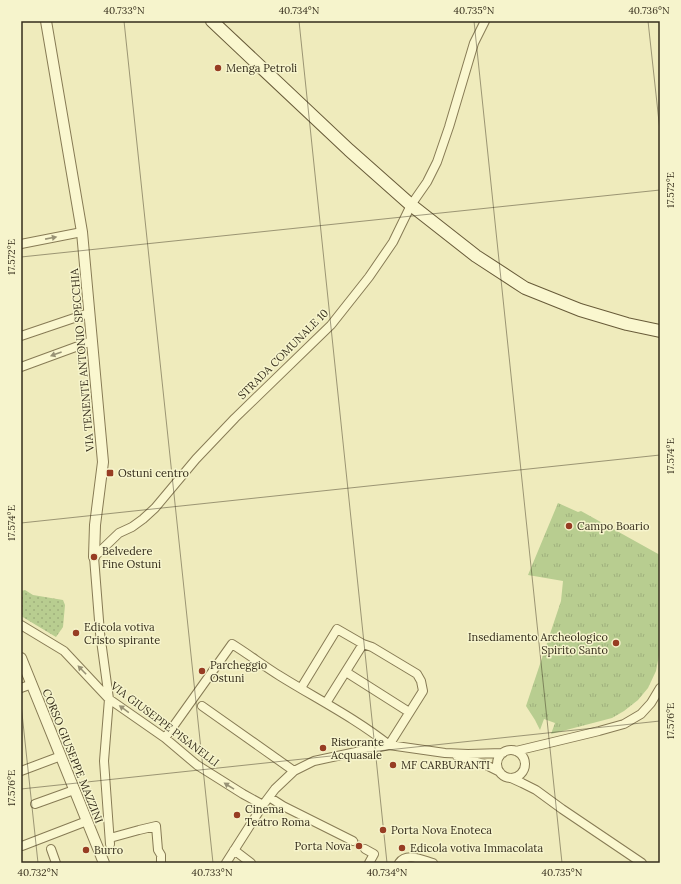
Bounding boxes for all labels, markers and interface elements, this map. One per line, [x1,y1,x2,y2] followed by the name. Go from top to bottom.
[103,4,145,17] text: 40.733°N
[279,4,320,17] text: 40.734°N
[454,4,495,17] text: 40.735°N
[628,4,670,17] text: 40.736°N
[226,61,297,75] place label: Menga Petroli
[213,63,223,73] marker: Menga Petroli
[664,172,677,208] text: 17.572°E
[45,234,58,240] one-way arrow
[5,239,18,275] text: 17.572°E
[67,267,97,453] street label: VIA TENENTE ANTONIO SPECCHIA
[235,306,331,402] street label: STRADA COMUNALE 10
[50,352,62,358] one-way arrow
[664,438,677,474] text: 17.574°E
[118,466,189,480] place label: Ostuni centro
[105,468,115,478] marker: Ostuni centro
[5,505,18,541] text: 17.574°E
[577,519,649,533] place label: Campo Boario
[564,521,574,531] marker: Campo Boario
[102,544,161,571] place label: Belvedere Fine Ostuni
[89,552,99,562] marker: Belvedere Fine Ostuni
[84,620,160,647] place label: Edicola votiva Cristo spirante
[71,628,81,638] marker: Edicola votiva Cristo spirante
[468,630,608,657] place label: Insediamento Archeologico Spirito Santo
[611,638,621,648] marker: Insediamento Archeologico Spirito Santo
[210,658,267,685] place label: Parcheggio Ostuni
[77,665,87,675] one-way arrow
[197,666,207,676] marker: Parcheggio Ostuni
[107,678,222,770] street label: VIA GIUSEPPE PISANELLI
[40,687,107,826] street label: CORSO GIUSEPPE MAZZINI
[664,703,677,739] text: 17.576°E
[119,705,130,713] one-way arrow
[330,735,384,762] place label: Ristorante Acquasale
[318,743,328,753] marker: Ristorante Acquasale
[401,758,490,772] place label: MF CARBURANTI
[388,760,398,770] marker: MF CARBURANTI
[5,770,18,806] text: 17.576°E
[223,782,235,789] one-way arrow
[245,802,310,829] place label: Cinema Teatro Roma
[232,810,242,820] marker: Cinema Teatro Roma
[391,823,492,837] place label: Porta Nova Enoteca
[378,825,388,835] marker: Porta Nova Enoteca
[295,839,351,853] place label: Porta Nova
[354,841,364,851] marker: Porta Nova
[410,841,544,855] place label: Edicola votiva Immacolata
[94,843,123,857] place label: Burro
[397,843,407,853] marker: Edicola votiva Immacolata
[81,845,91,855] marker: Burro
[18,866,59,879] text: 40.732°N
[191,866,233,879] text: 40.733°N
[367,866,408,879] text: 40.734°N
[542,866,583,879] text: 40.735°N

